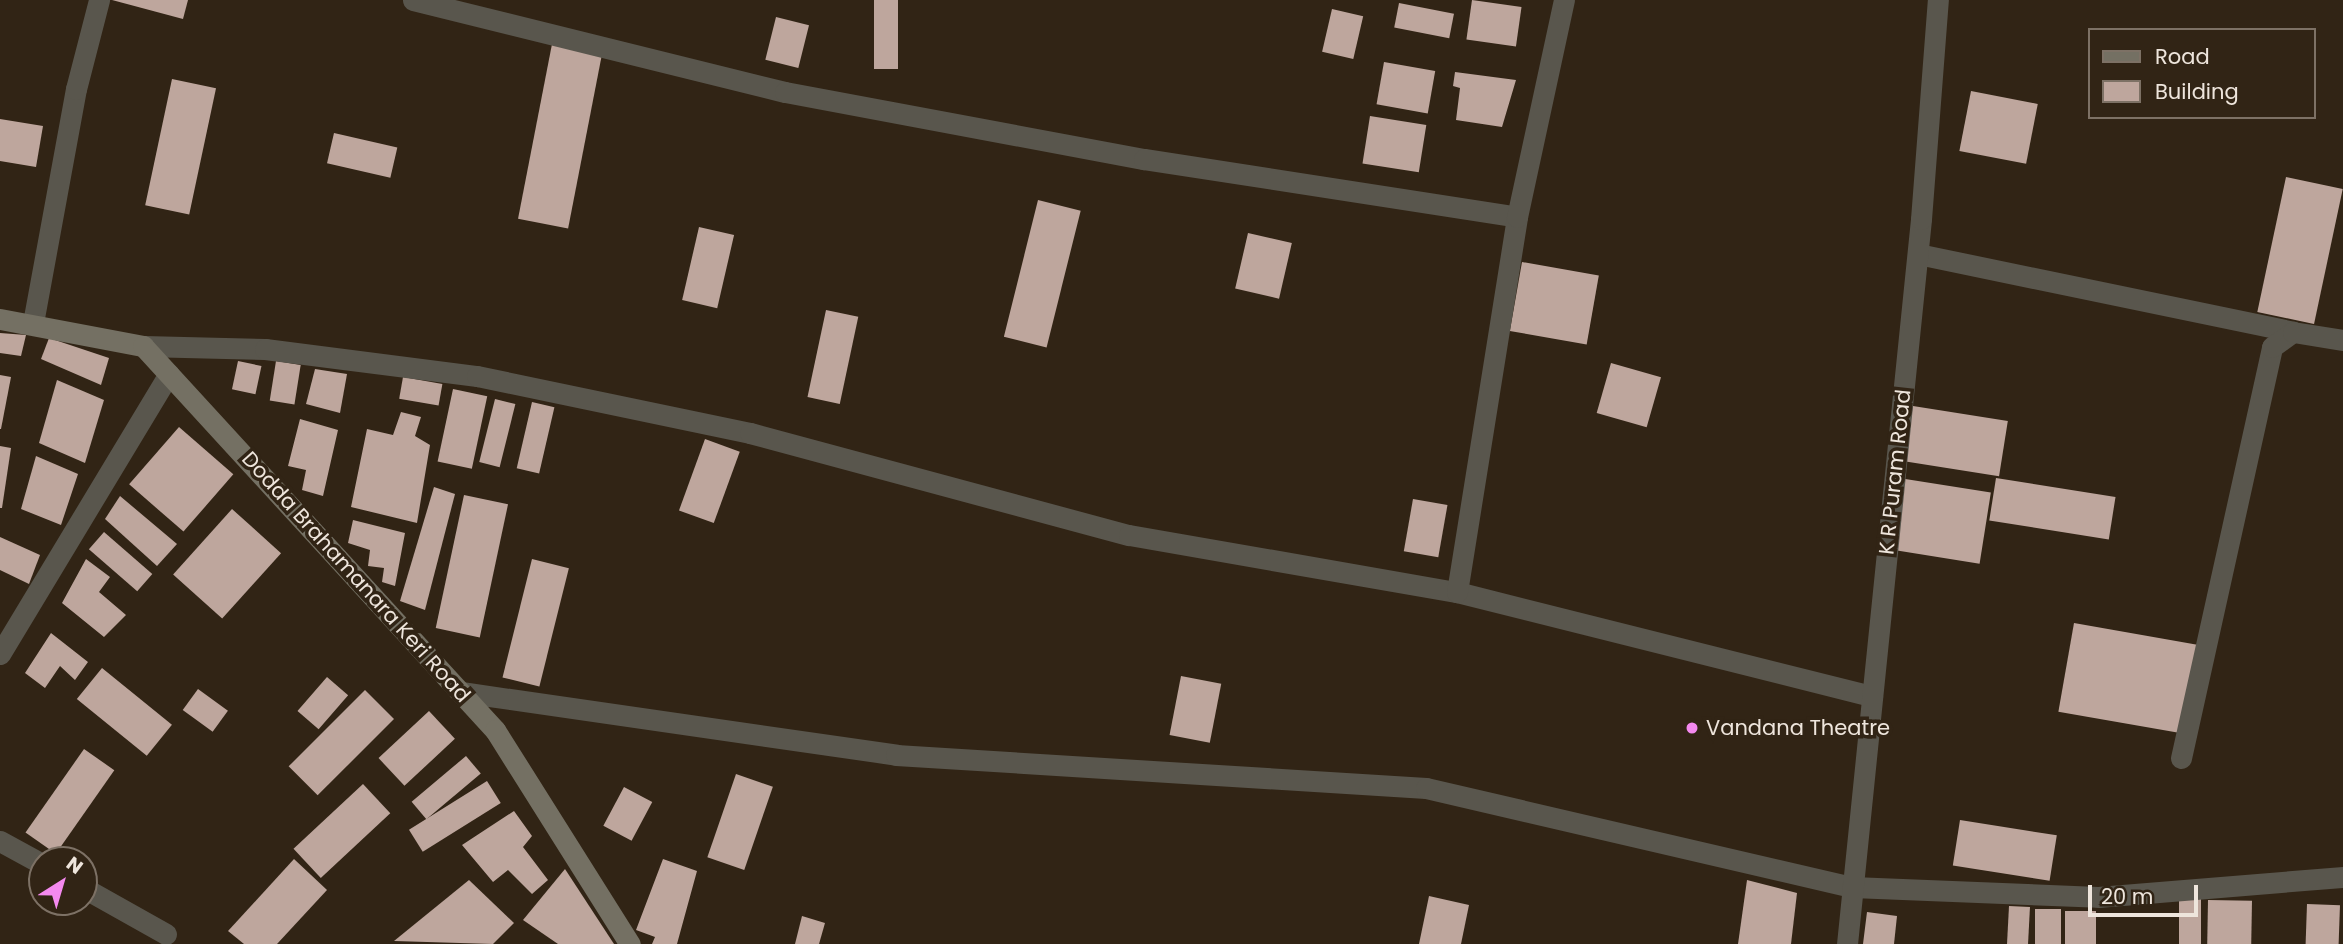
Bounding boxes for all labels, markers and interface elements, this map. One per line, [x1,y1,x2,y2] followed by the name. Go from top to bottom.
[2088,28,2315,119] legend
[2155,42,2210,71] text: Road
[2155,77,2239,106] text: Building
[1874,388,1916,556] street label: K R Puram Road
[237,446,475,708] street label: Dodda Brahamanara Keri Road
[1706,715,1890,741] place label: Vandana Theatre
[1684,720,1700,736] marker: Vandana Theatre
[28,846,98,916] north arrow
[61,850,89,881] text: N
[2091,870,2201,914] scale bar
[2101,882,2154,911] text: 20 m

